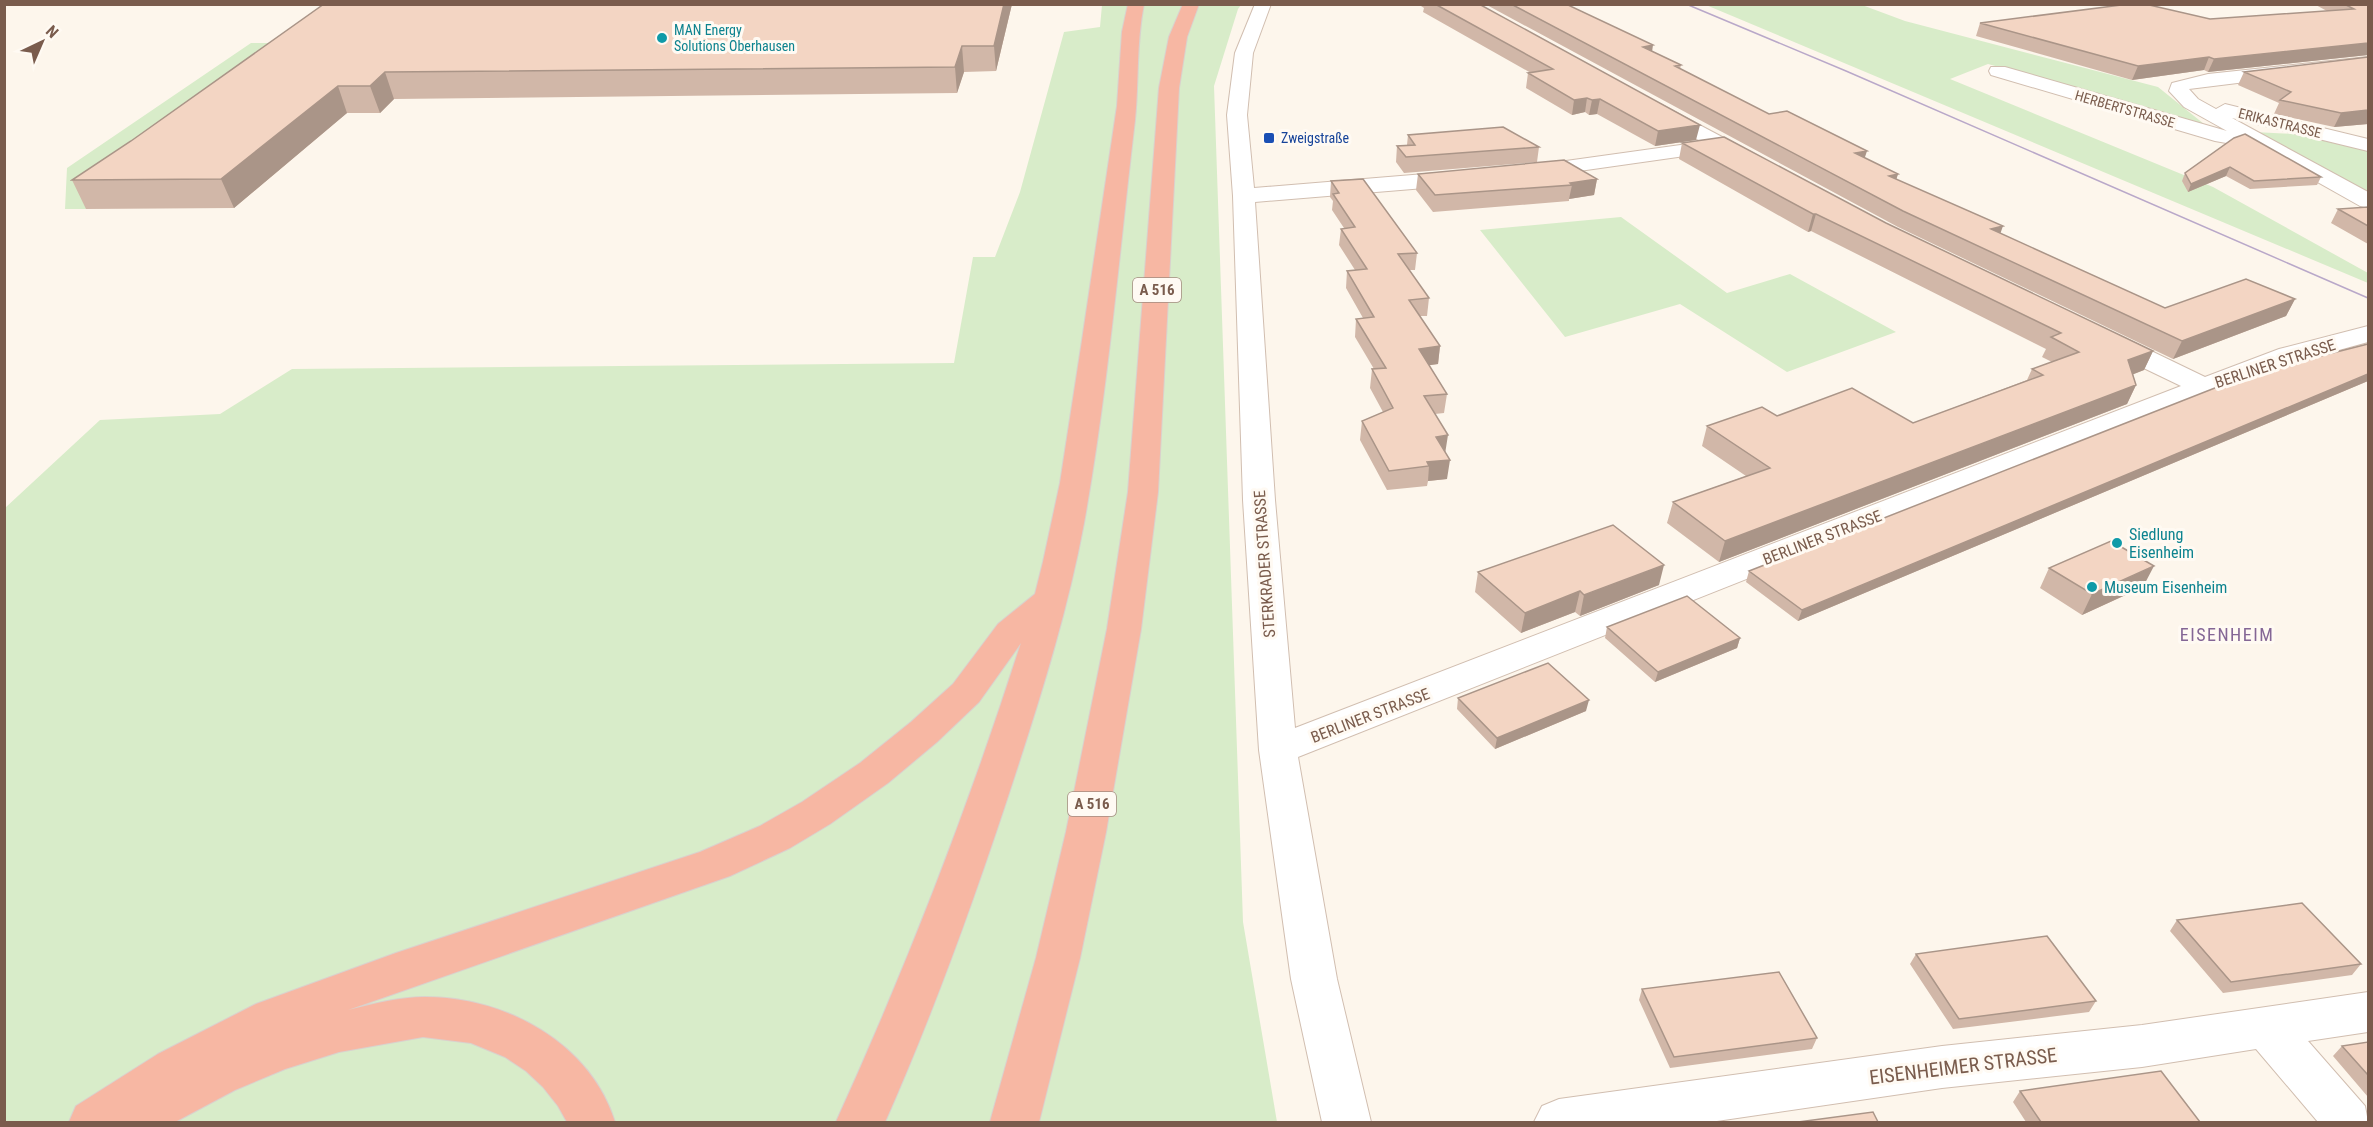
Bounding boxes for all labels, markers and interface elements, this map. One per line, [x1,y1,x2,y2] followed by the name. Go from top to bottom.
[12,12,72,72] north arrow
[42,21,62,42] text: N
[674,22,795,54] place label: MAN Energy Solutions Oberhausen
[655,31,669,45] marker: MAN Energy Solutions Oberhausen
[2073,87,2177,131] street label: HERBERTSTRASSE
[2237,105,2323,141] street label: ERIKASTRASSE
[1281,130,1349,146] place label: Zweigstraße
[1262,131,1276,145] marker: Zweigstraße
[1133,278,1181,302] road number: A 516
[2212,335,2338,392] street label: BERLINER STRASSE
[1250,490,1279,638] street label: STERKRADER STRASSE
[1760,506,1884,569] street label: BERLINER STRASSE
[2129,525,2194,562] place label: Siedlung Eisenheim
[2110,536,2124,550] marker: Siedlung Eisenheim
[2104,578,2227,597] place label: Museum Eisenheim
[2085,580,2099,594] marker: Museum Eisenheim
[2180,624,2274,645] district label: EISENHEIM
[1308,684,1432,747] street label: BERLINER STRASSE
[1068,792,1116,816] road number: A 516
[1868,1043,2058,1089] street label: EISENHEIMER STRASSE

